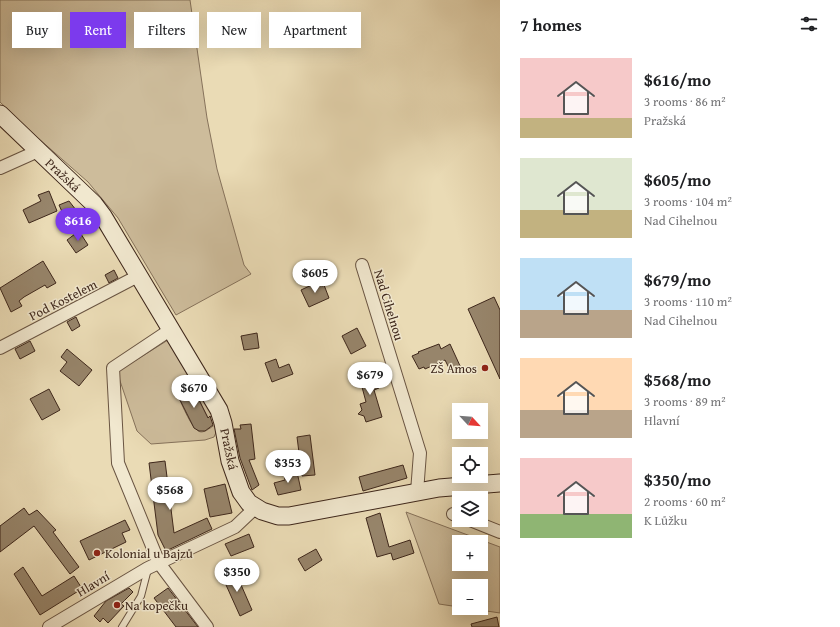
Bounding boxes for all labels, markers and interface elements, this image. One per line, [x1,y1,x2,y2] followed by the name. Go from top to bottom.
[12,12,62,48] chip: Buy
[70,12,126,48] chip: Rent
[134,12,199,48] chip: Filters
[207,12,261,48] chip: New
[269,12,361,48] chip: Apartment
[520,12,582,37] text: 7 homes
[798,13,820,35] icon: filters
[644,67,711,92] text: $616/mo
[552,74,600,122] icon: home
[644,92,726,111] text: 3 rooms · 86 m²
[644,111,686,130] text: Pražská
[41,154,85,197] street label: Pražská
[644,167,711,192] text: $605/mo
[552,174,600,222] icon: home
[644,192,732,211] text: 3 rooms · 104 m²
[54,208,102,242] pin: $616
[65,211,91,230] text: $616
[644,211,717,230] text: Nad Cihelnou
[291,260,339,294] pin: $605
[302,263,328,282] text: $605
[369,267,409,343] street label: Nad Cihelnou
[644,267,711,292] text: $679/mo
[552,274,600,322] icon: home
[26,275,101,325] street label: Pod Kostelem
[644,292,732,311] text: 3 rooms · 110 m²
[644,311,717,330] text: Nad Cihelnou
[431,359,477,378] place label: ZŠ Amos
[346,362,394,396] pin: $679
[480,363,490,373] marker: ZŠ Amos
[357,365,383,384] text: $679
[644,367,711,392] text: $568/mo
[552,374,600,422] icon: home
[170,375,218,409] pin: $670
[181,378,207,397] text: $670
[644,392,726,411] text: 3 rooms · 89 m²
[452,403,488,439] north arrow
[452,403,488,615] map controls
[644,411,680,430] text: Hlavní
[215,426,243,472] street label: Pražská
[452,447,488,483] button: locate
[264,450,312,484] pin: $353
[275,453,301,472] text: $353
[644,467,711,492] text: $350/mo
[552,474,600,522] icon: home
[146,477,194,511] pin: $568
[157,480,183,499] text: $568
[452,491,488,527] button: layers
[644,492,726,511] text: 2 rooms · 60 m²
[644,511,687,530] text: K Lůžku
[452,535,488,571] button: +
[105,544,193,563] place label: Kolonial u Bajzů
[92,548,102,558] marker: Kolonial u Bajzů
[213,559,261,593] pin: $350
[224,562,250,581] text: $350
[73,566,113,601] street label: Hlavní
[452,579,488,615] button: −
[125,596,188,615] place label: Na kopečku
[112,600,122,610] marker: Na kopečku

